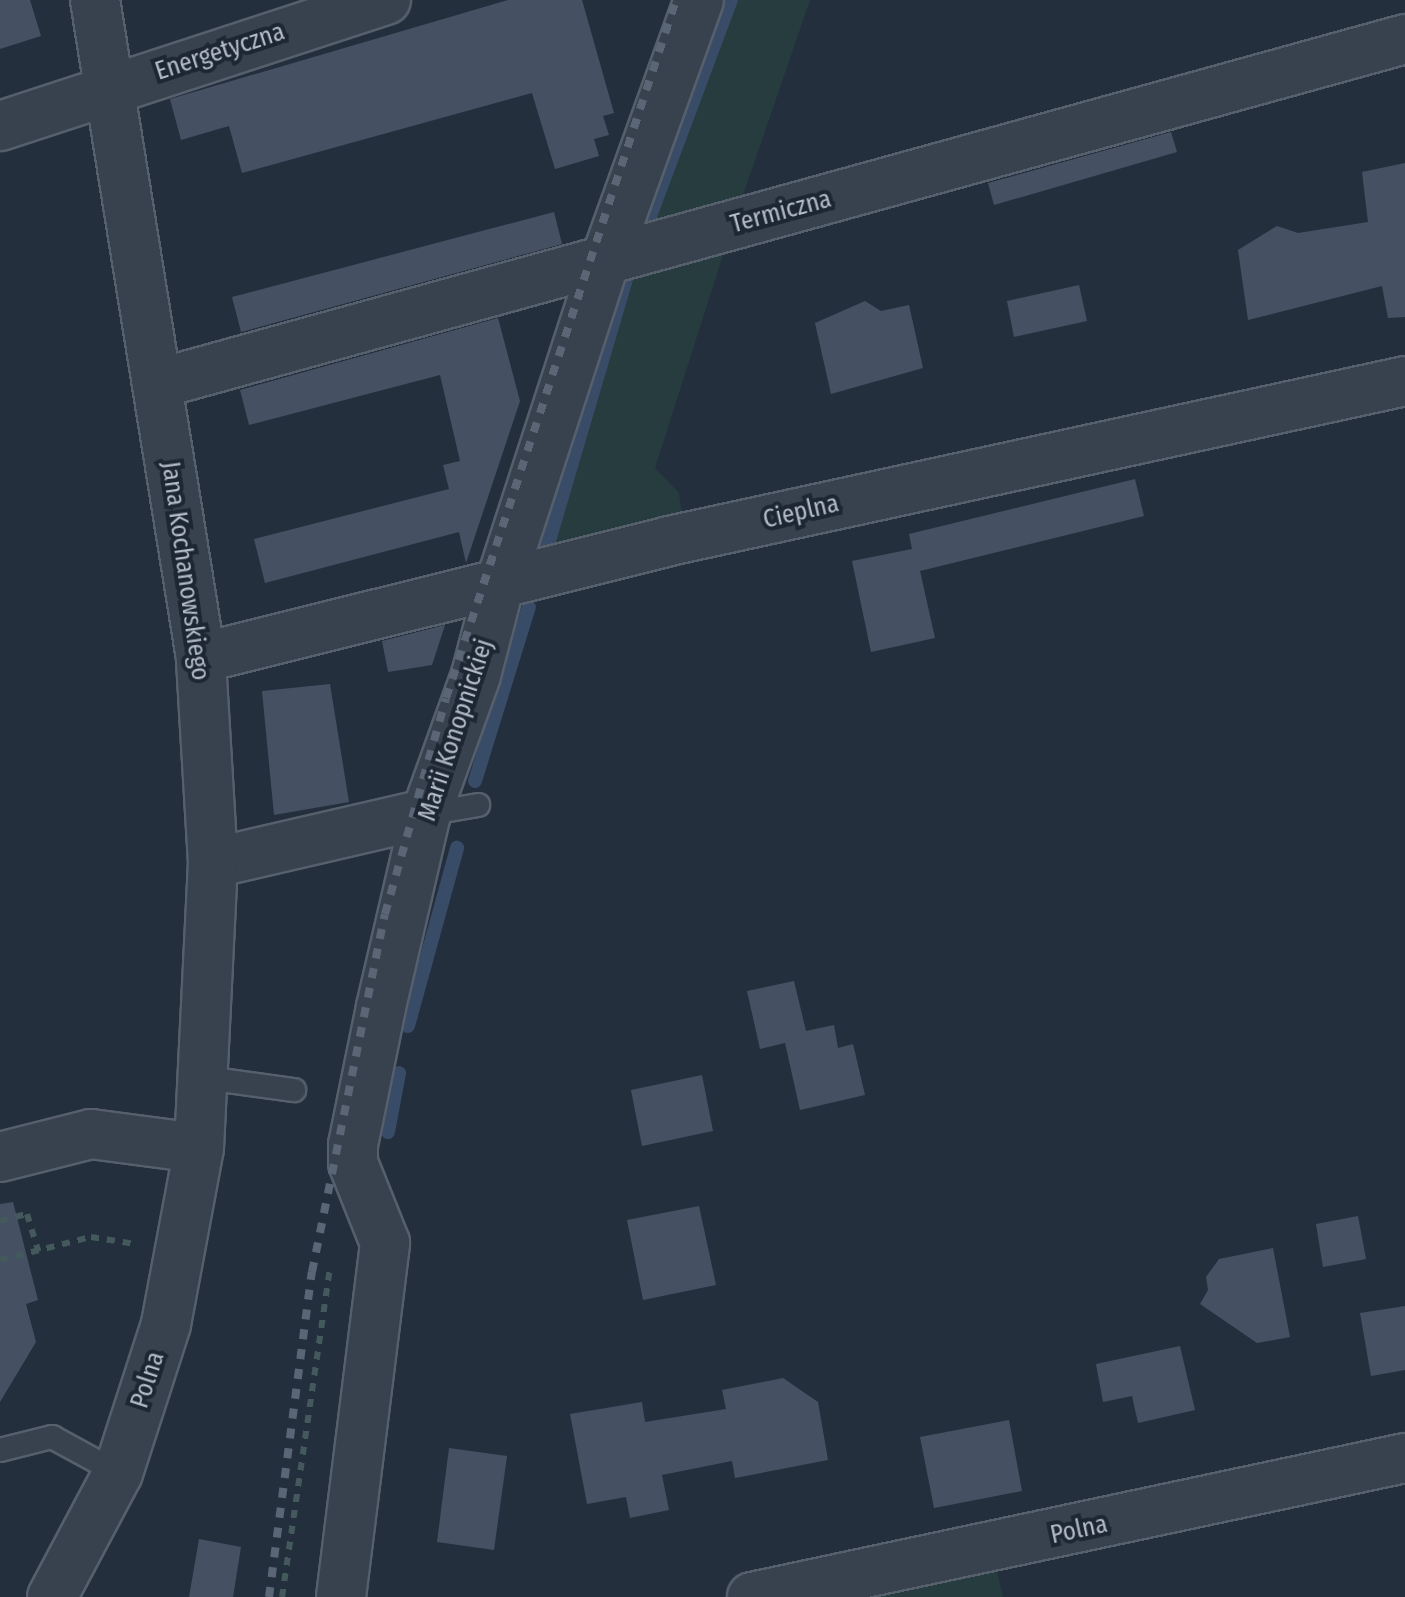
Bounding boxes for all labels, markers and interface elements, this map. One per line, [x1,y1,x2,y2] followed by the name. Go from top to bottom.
[152,17,288,87] street label: Energetyczna
[727,184,835,240] street label: Termiczna
[155,460,215,682] street label: Jana Kochanowskiego
[760,489,842,535] street label: Cieplna
[412,635,500,825] street label: Marii Konopnickiej
[125,1348,171,1412] street label: Polna
[1048,1509,1110,1551] street label: Polna

